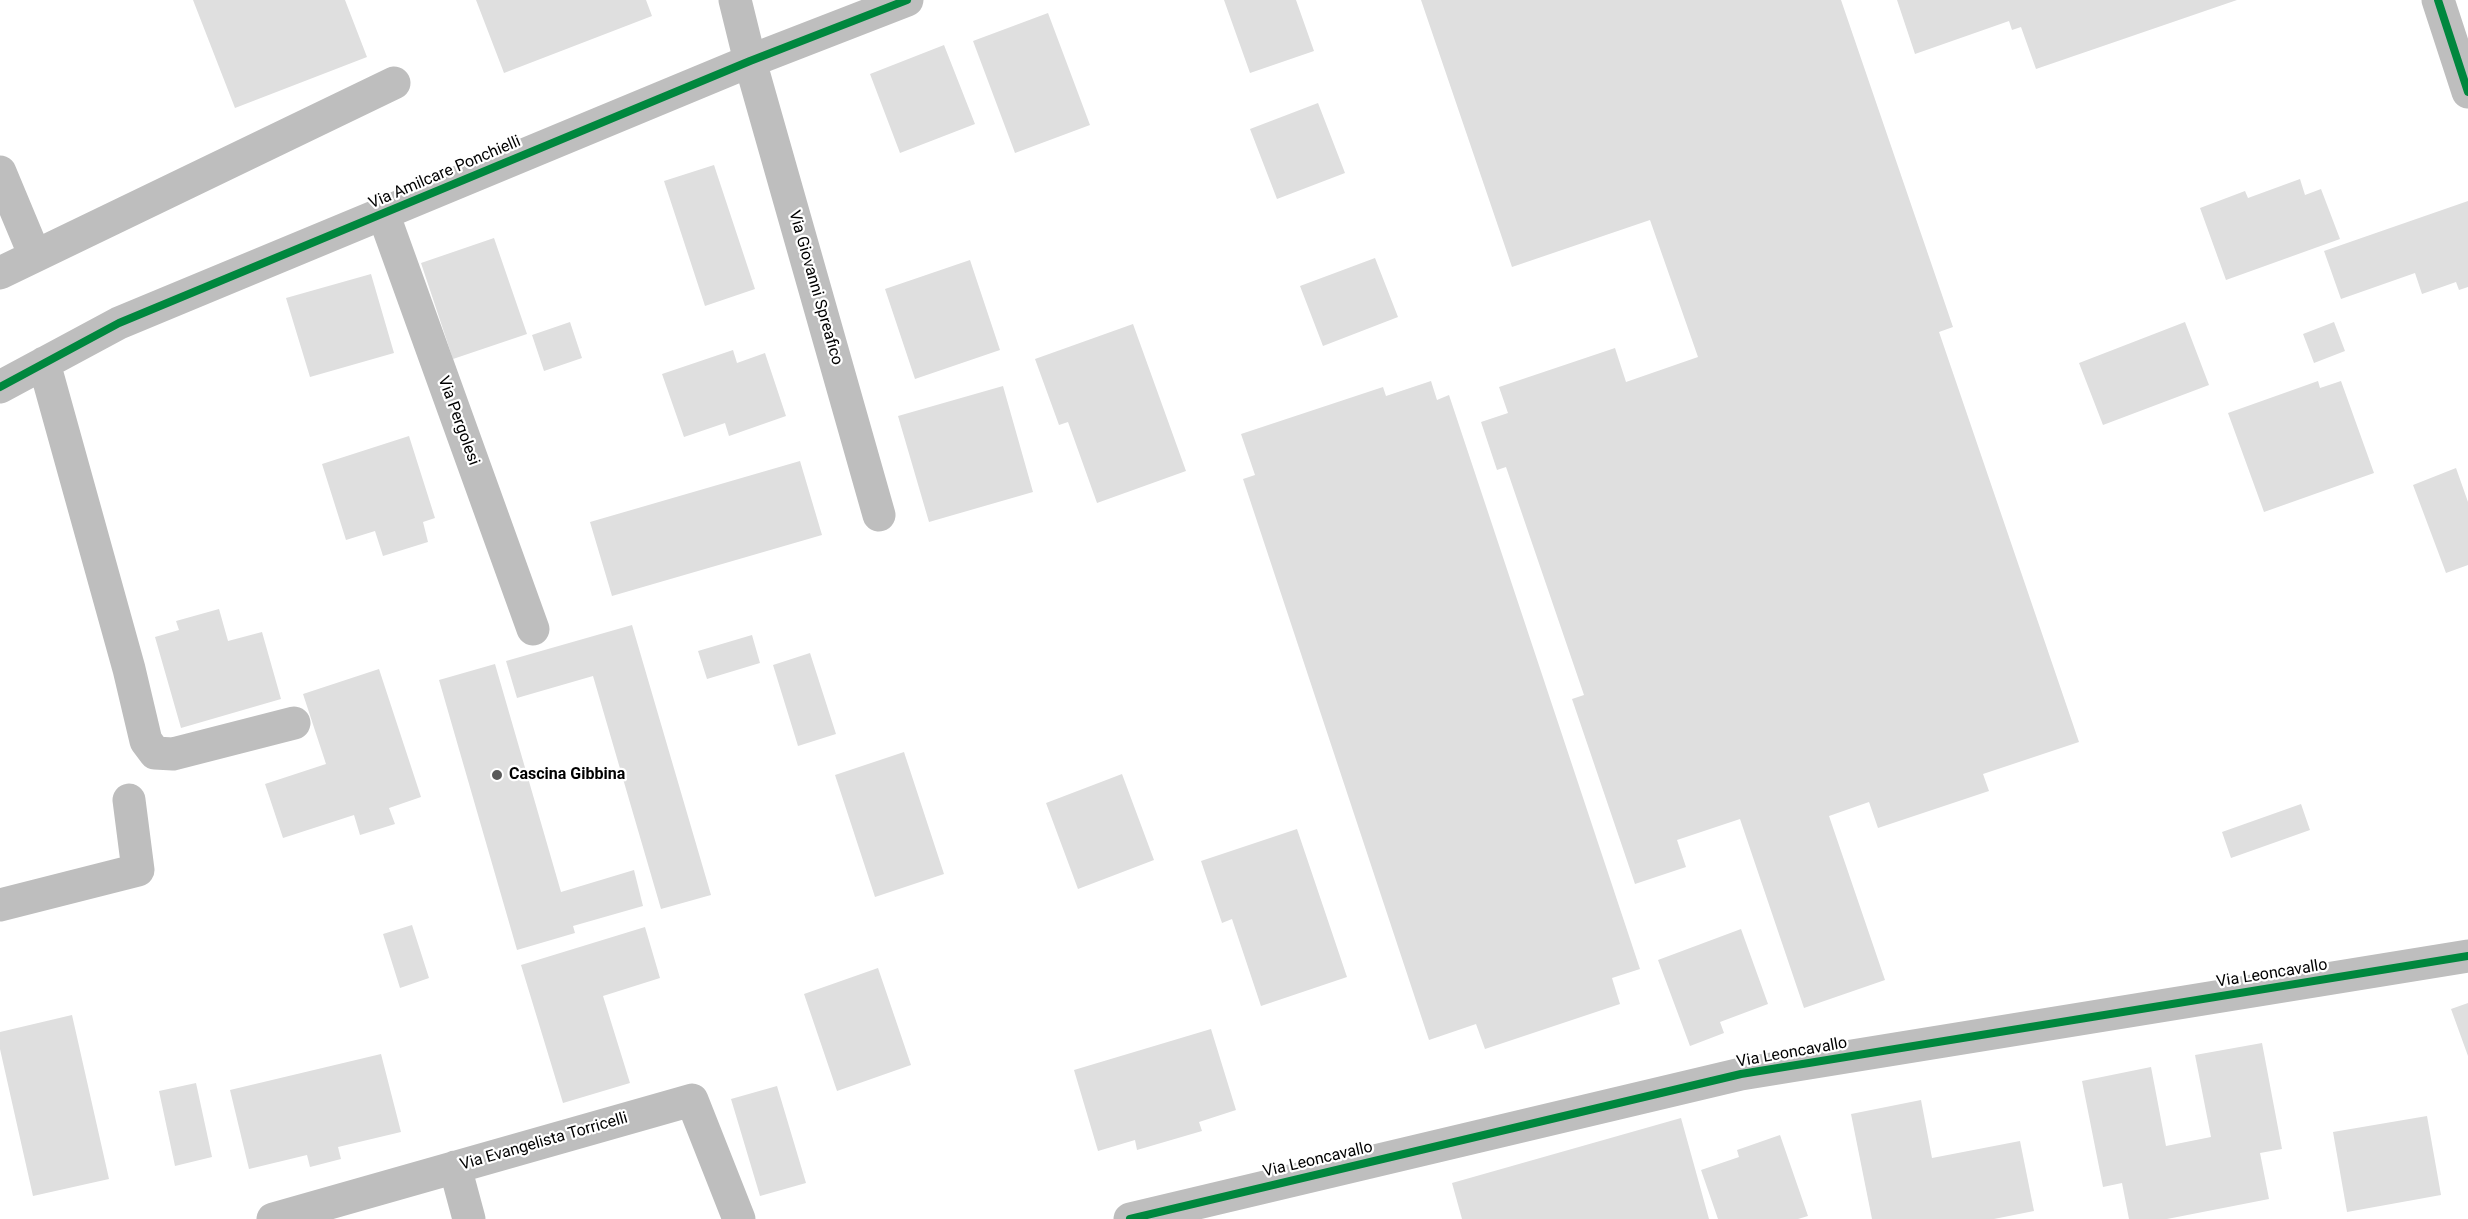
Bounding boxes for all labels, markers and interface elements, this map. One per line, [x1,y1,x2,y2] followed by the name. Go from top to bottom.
[366,132,524,214] street label: Via Amilcare Ponchielli
[784,209,846,367] street label: Via Giovanni Spreafico
[433,374,483,468] street label: Via Pergolesi
[509,765,625,785] place label: Cascina Gibbina
[490,768,504,782] marker: Cascina Gibbina
[2215,956,2329,992] street label: Via Leoncavallo
[1735,1034,1849,1072] street label: Via Leoncavallo
[458,1109,630,1175] street label: Via Evangelista Torricelli
[1261,1138,1375,1182] street label: Via Leoncavallo

